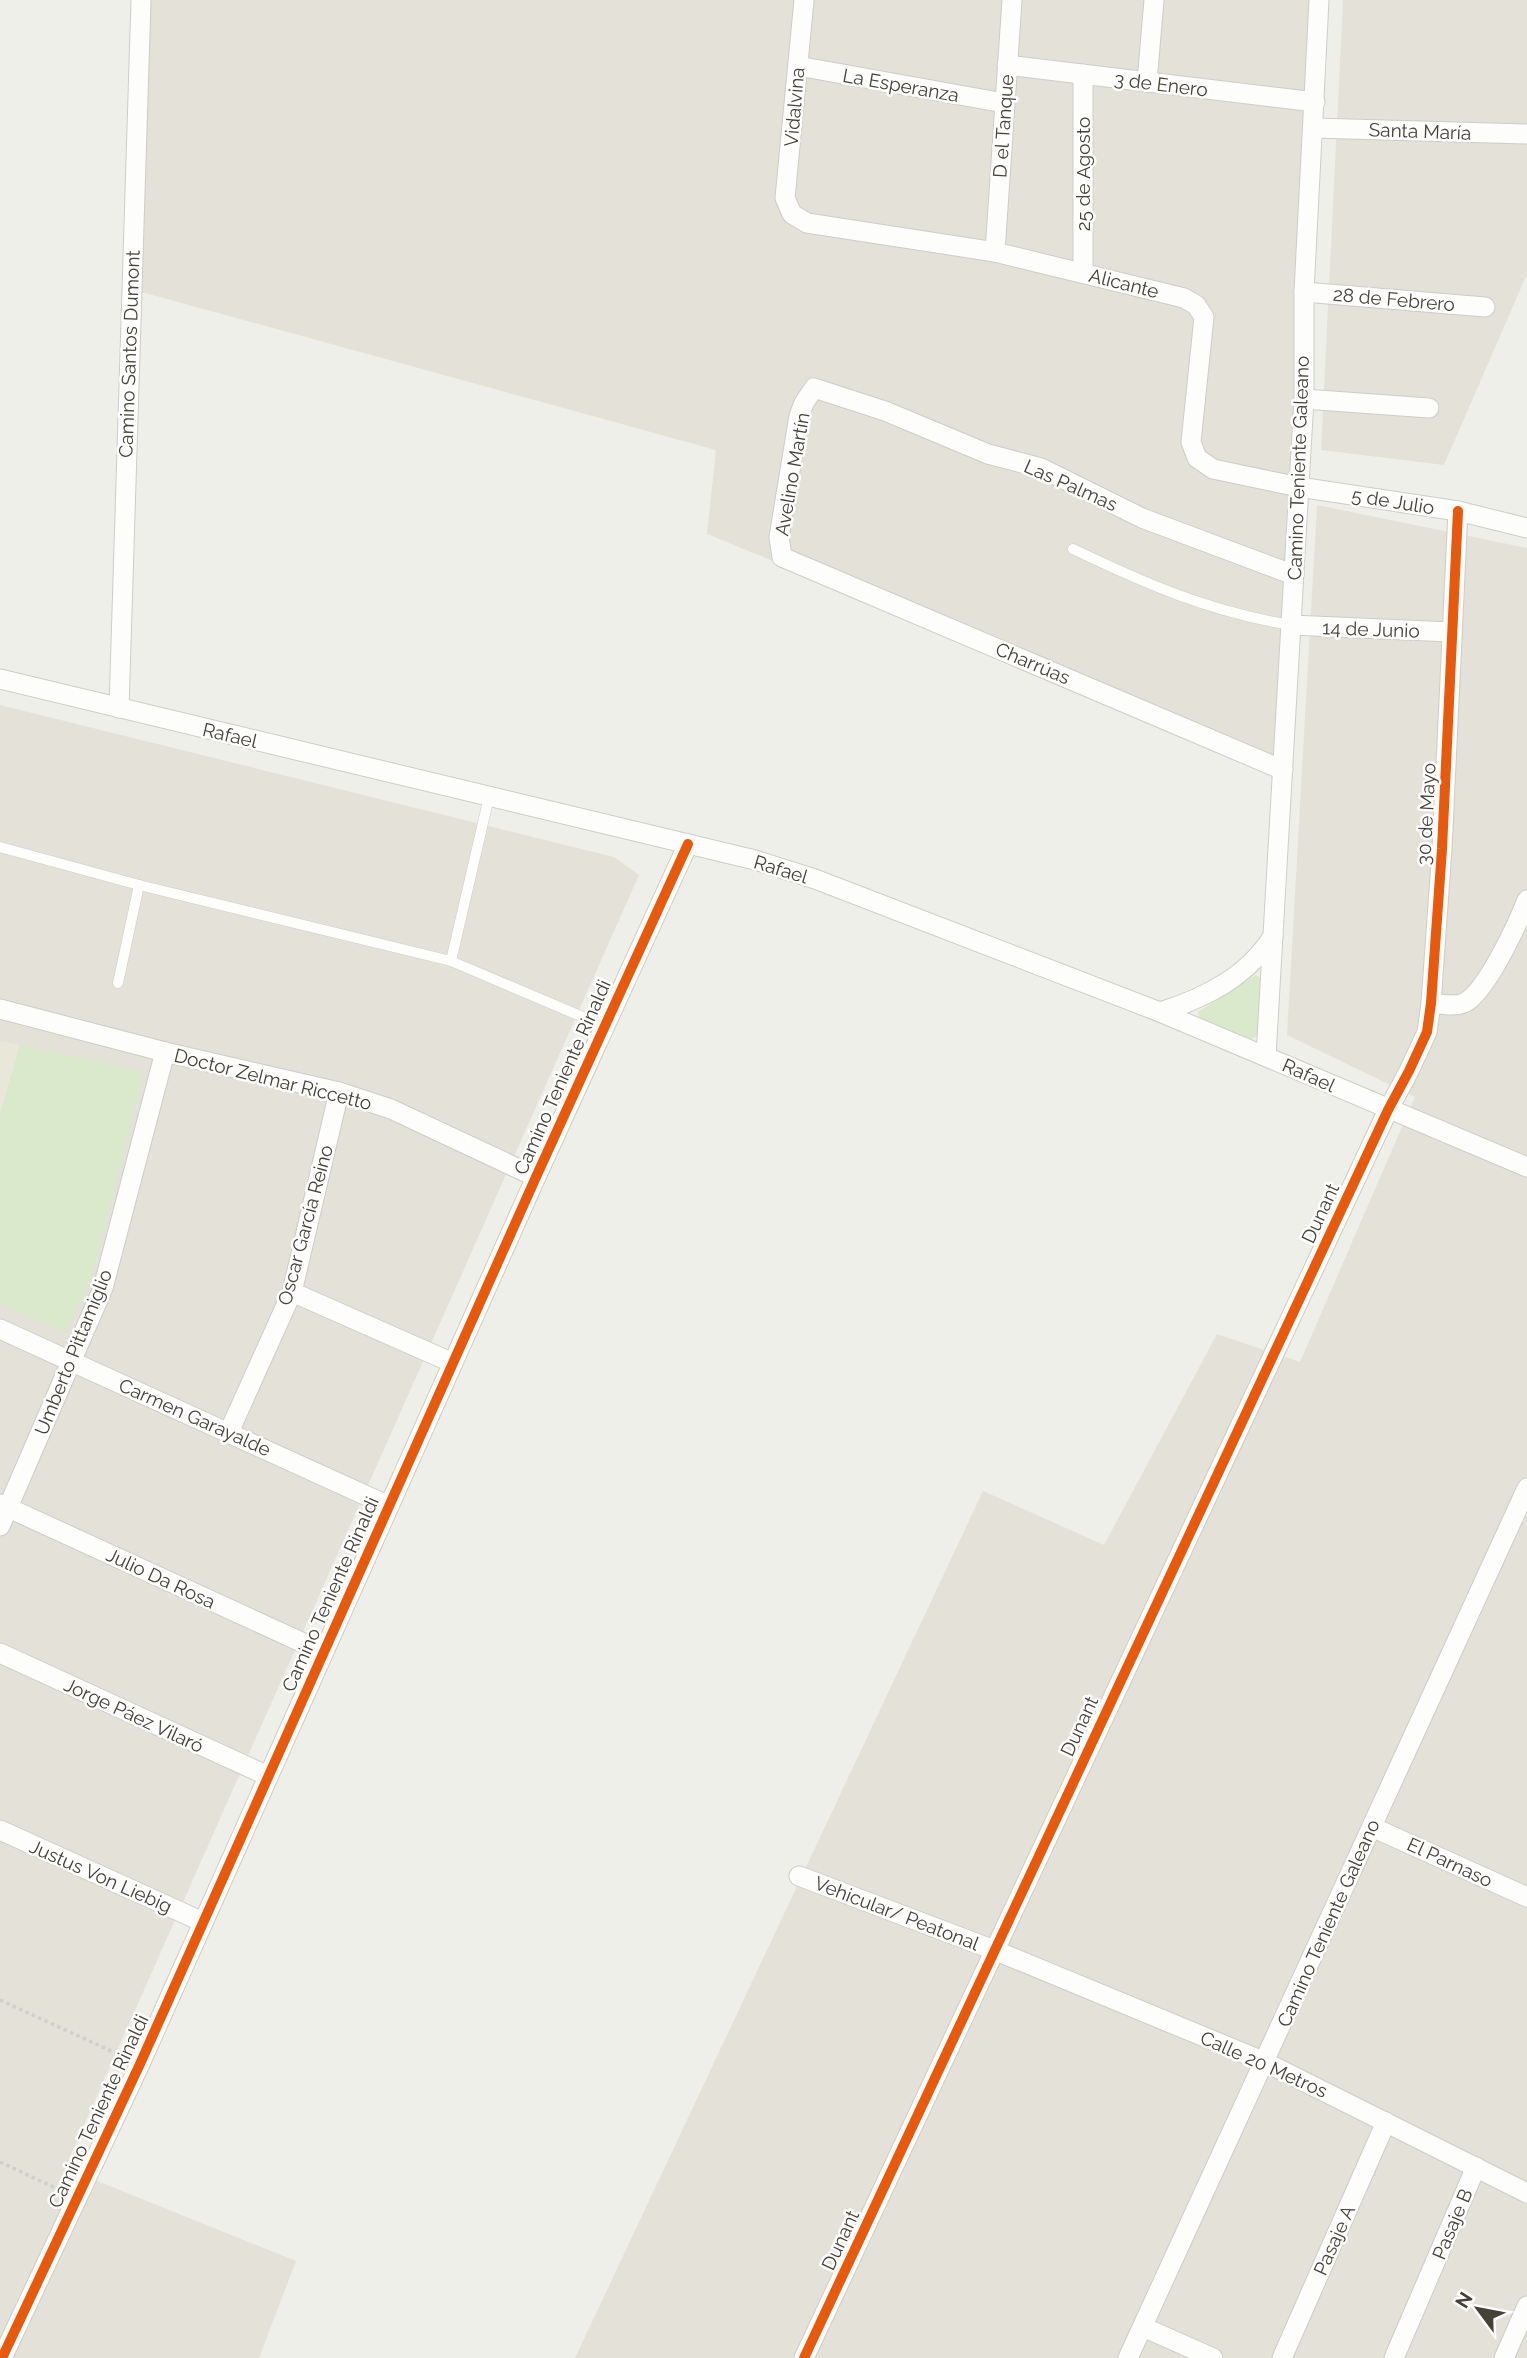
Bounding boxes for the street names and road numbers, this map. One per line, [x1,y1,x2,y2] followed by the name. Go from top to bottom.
[841,64,961,106] street label: La Esperanza
[780,66,808,148] street label: Vidalvina
[1113,67,1209,101] street label: 3 de Enero
[988,74,1018,178] street label: D el Tanque
[1072,117,1094,231] street label: 25 de Agosto
[1368,118,1472,144] street label: Santa María
[114,249,144,458] street label: Camino Santos Dumont
[1087,264,1161,302] street label: Alicante
[1332,283,1456,315] street label: 28 de Febrero
[1283,355,1313,581] street label: Camino Teniente Galeano
[770,411,814,537] street label: Avelino Martín
[1021,455,1121,515] street label: Las Palmas
[1350,484,1436,518] street label: 5 de Julio
[1322,616,1420,642] street label: 14 de Junio
[993,638,1073,688] street label: Charrúas
[201,718,260,752] street label: Rafael
[1412,762,1440,866] street label: 30 de Mayo
[751,850,812,888] street label: Rafael
[509,976,615,1178] street label: Camino Teniente Rinaldi
[172,1044,374,1114] street label: Doctor Zelmar Riccetto
[1279,1054,1340,1097] street label: Rafael
[273,1142,337,1308] street label: Oscar García Reino
[1297,1179,1344,1246] street label: Dunant
[30,1266,116,1438] street label: Umberto Pittamiglio
[116,1374,274,1460] street label: Carmen Garayalde
[277,1493,383,1695] street label: Camino Teniente Rinaldi
[103,1543,219,1613] street label: Julio Da Rosa
[61,1673,207,1757] street label: Jorge Páez Vilaró
[1056,1692,1103,1759] street label: Dunant
[1272,1816,1384,2030] street label: Camino Teniente Galeano
[1404,1833,1496,1891] street label: El Parnaso
[26,1835,176,1917] street label: Justus Von Liebig
[812,1871,983,1955] street label: Vehicular/ Peatonal
[43,2011,153,2211] street label: Camino Teniente Rinaldi
[1197,2026,1331,2102] street label: Calle 20 Metros
[1427,2185,1477,2263] street label: Pasaje B
[1309,2202,1359,2278] street label: Pasaje A
[817,2206,864,2273] street label: Dunant

